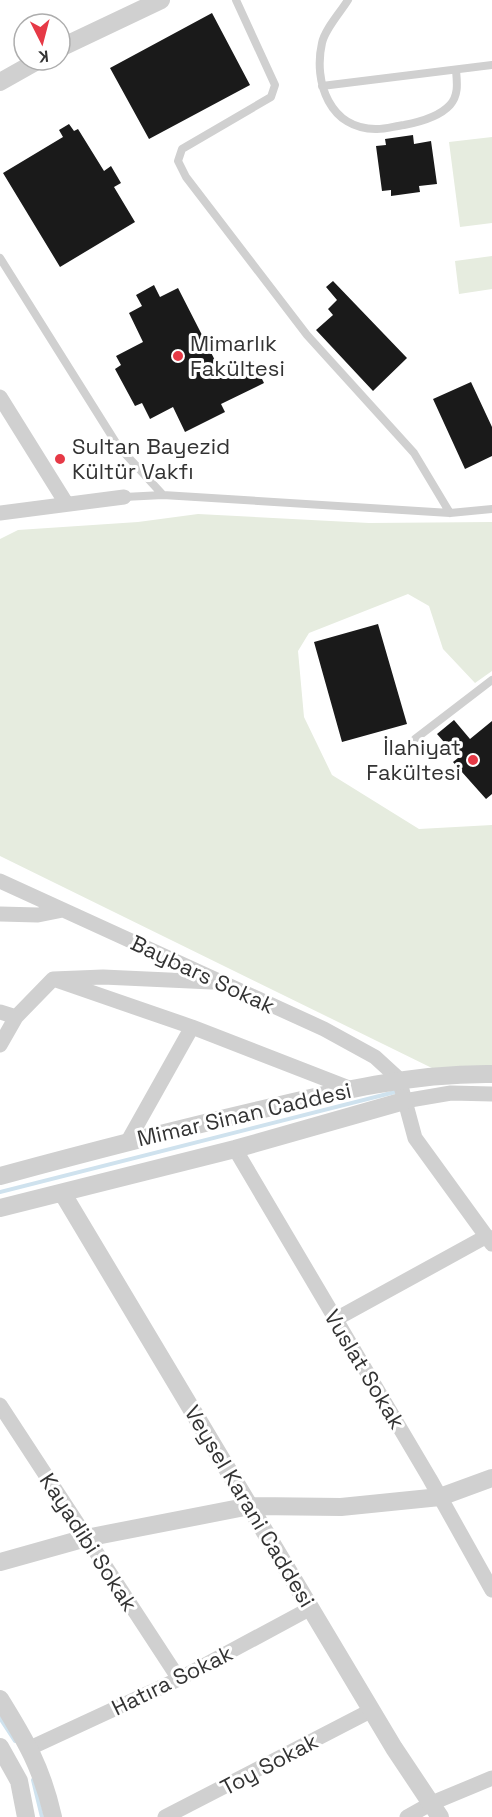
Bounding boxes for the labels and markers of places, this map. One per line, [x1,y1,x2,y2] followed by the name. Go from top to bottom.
[190,329,285,382] place label: Mimarlık Fakültesi
[171,349,185,363] marker: Mimarlık Fakültesi
[72,432,230,485] place label: Sultan Bayezid Kültür Vakfı
[53,452,67,466] marker: Sultan Bayezid Kültür Vakfı
[366,733,461,786] place label: İlahiyat Fakültesi
[466,753,480,767] marker: İlahiyat Fakültesi

